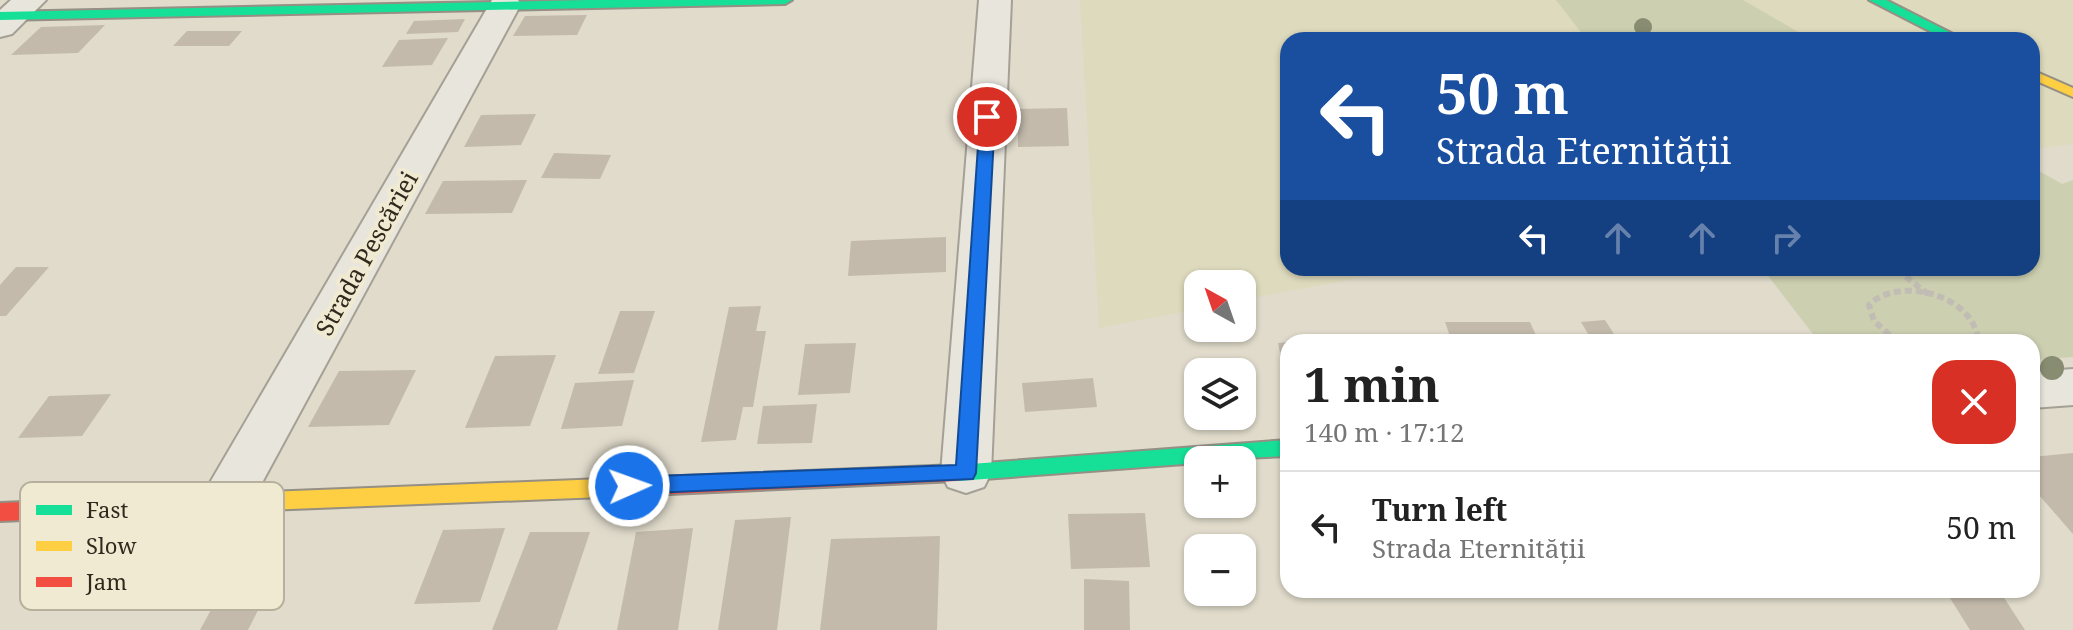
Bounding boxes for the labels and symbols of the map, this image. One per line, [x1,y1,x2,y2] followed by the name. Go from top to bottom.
[953,83,1021,151] pin
[307,165,425,341] street label: Strada Pescăriei
[1184,270,1256,342] north arrow
[587,444,671,528] position arrow
[20,482,284,610] legend
[86,494,128,524] text: Fast
[86,530,136,560] text: Slow
[85,566,127,596] text: Jam

